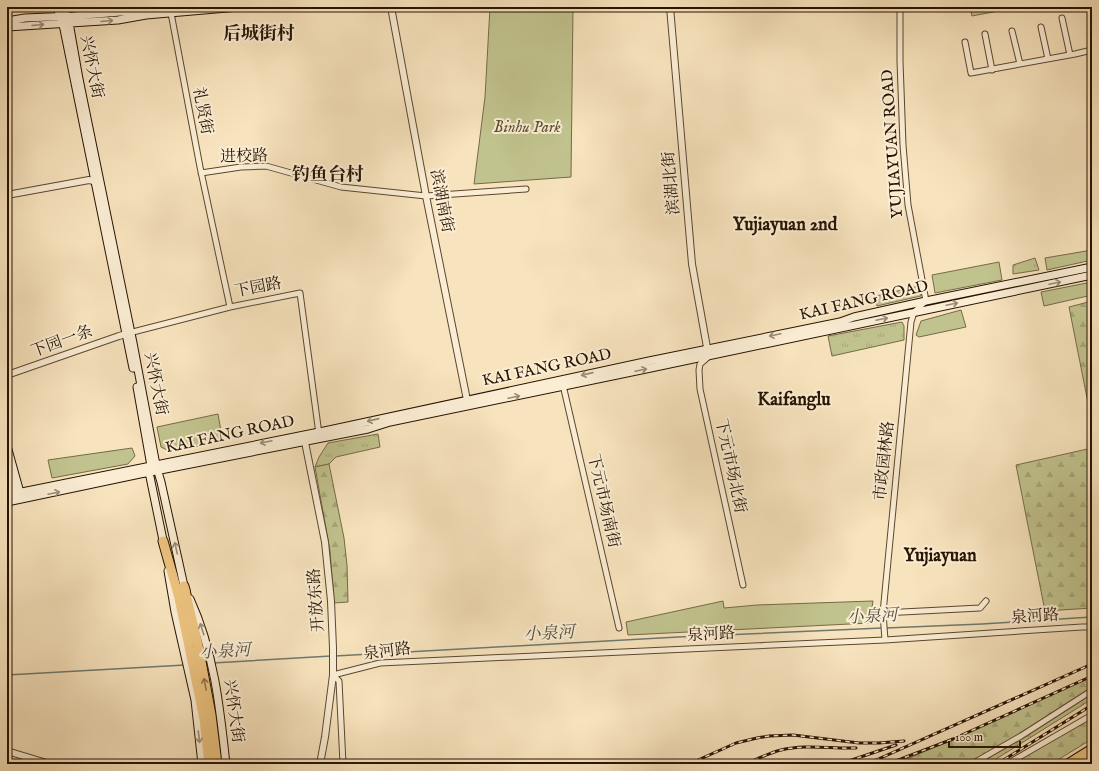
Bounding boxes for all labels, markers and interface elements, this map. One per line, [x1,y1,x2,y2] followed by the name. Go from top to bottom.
[100,17,113,24] one-way arrow
[31,21,44,28] one-way arrow
[223,23,295,46] district label: 后城街村
[75,34,107,100] street label: 兴怀大街
[878,69,908,219] street label: YUJIAYUAN ROAD
[188,86,216,136] street label: 礼贤街
[493,118,561,138] park label: Binhu Park
[220,146,268,168] street label: 进校路
[659,150,685,216] street label: 滨湖北街
[292,164,364,187] district label: 钓鱼台村
[425,168,457,234] street label: 滨湖南街
[733,214,838,237] district label: Yujiayuan 2nd
[233,274,283,302] street label: 下园路
[798,276,930,326] street label: KAI FANG ROAD
[1048,278,1061,286] one-way arrow
[945,300,958,308] one-way arrow
[876,314,889,322] one-way arrow
[29,322,95,362] street label: 下园一条
[769,331,782,339] one-way arrow
[481,345,614,391] street label: KAI FANG ROAD
[139,351,171,417] street label: 兴怀大街
[634,366,647,374] one-way arrow
[581,371,594,379] one-way arrow
[757,389,831,412] district label: Kaifanglu
[507,392,520,400] one-way arrow
[164,412,297,458] street label: KAI FANG ROAD
[367,416,380,424] one-way arrow
[710,417,750,515] street label: 下元市场北街
[871,420,899,502] street label: 市政园林路
[260,439,273,447] one-way arrow
[582,452,624,550] street label: 下元市场南街
[47,488,60,496] one-way arrow
[171,542,179,555] one-way arrow
[903,545,977,568] district label: Yujiayuan
[305,567,329,633] street label: 开放东路
[846,605,901,629] water label: 小泉河
[1010,605,1060,629] street label: 泉河路
[523,622,578,646] water label: 小泉河
[198,623,205,636] one-way arrow
[687,624,735,646] street label: 泉河路
[362,639,412,665] street label: 泉河路
[199,640,254,664] water label: 小泉河
[201,678,209,691] one-way arrow
[219,678,247,744] street label: 兴怀大街
[949,723,1020,749] scale bar
[196,730,203,743] one-way arrow
[955,730,983,745] text: 100 m

